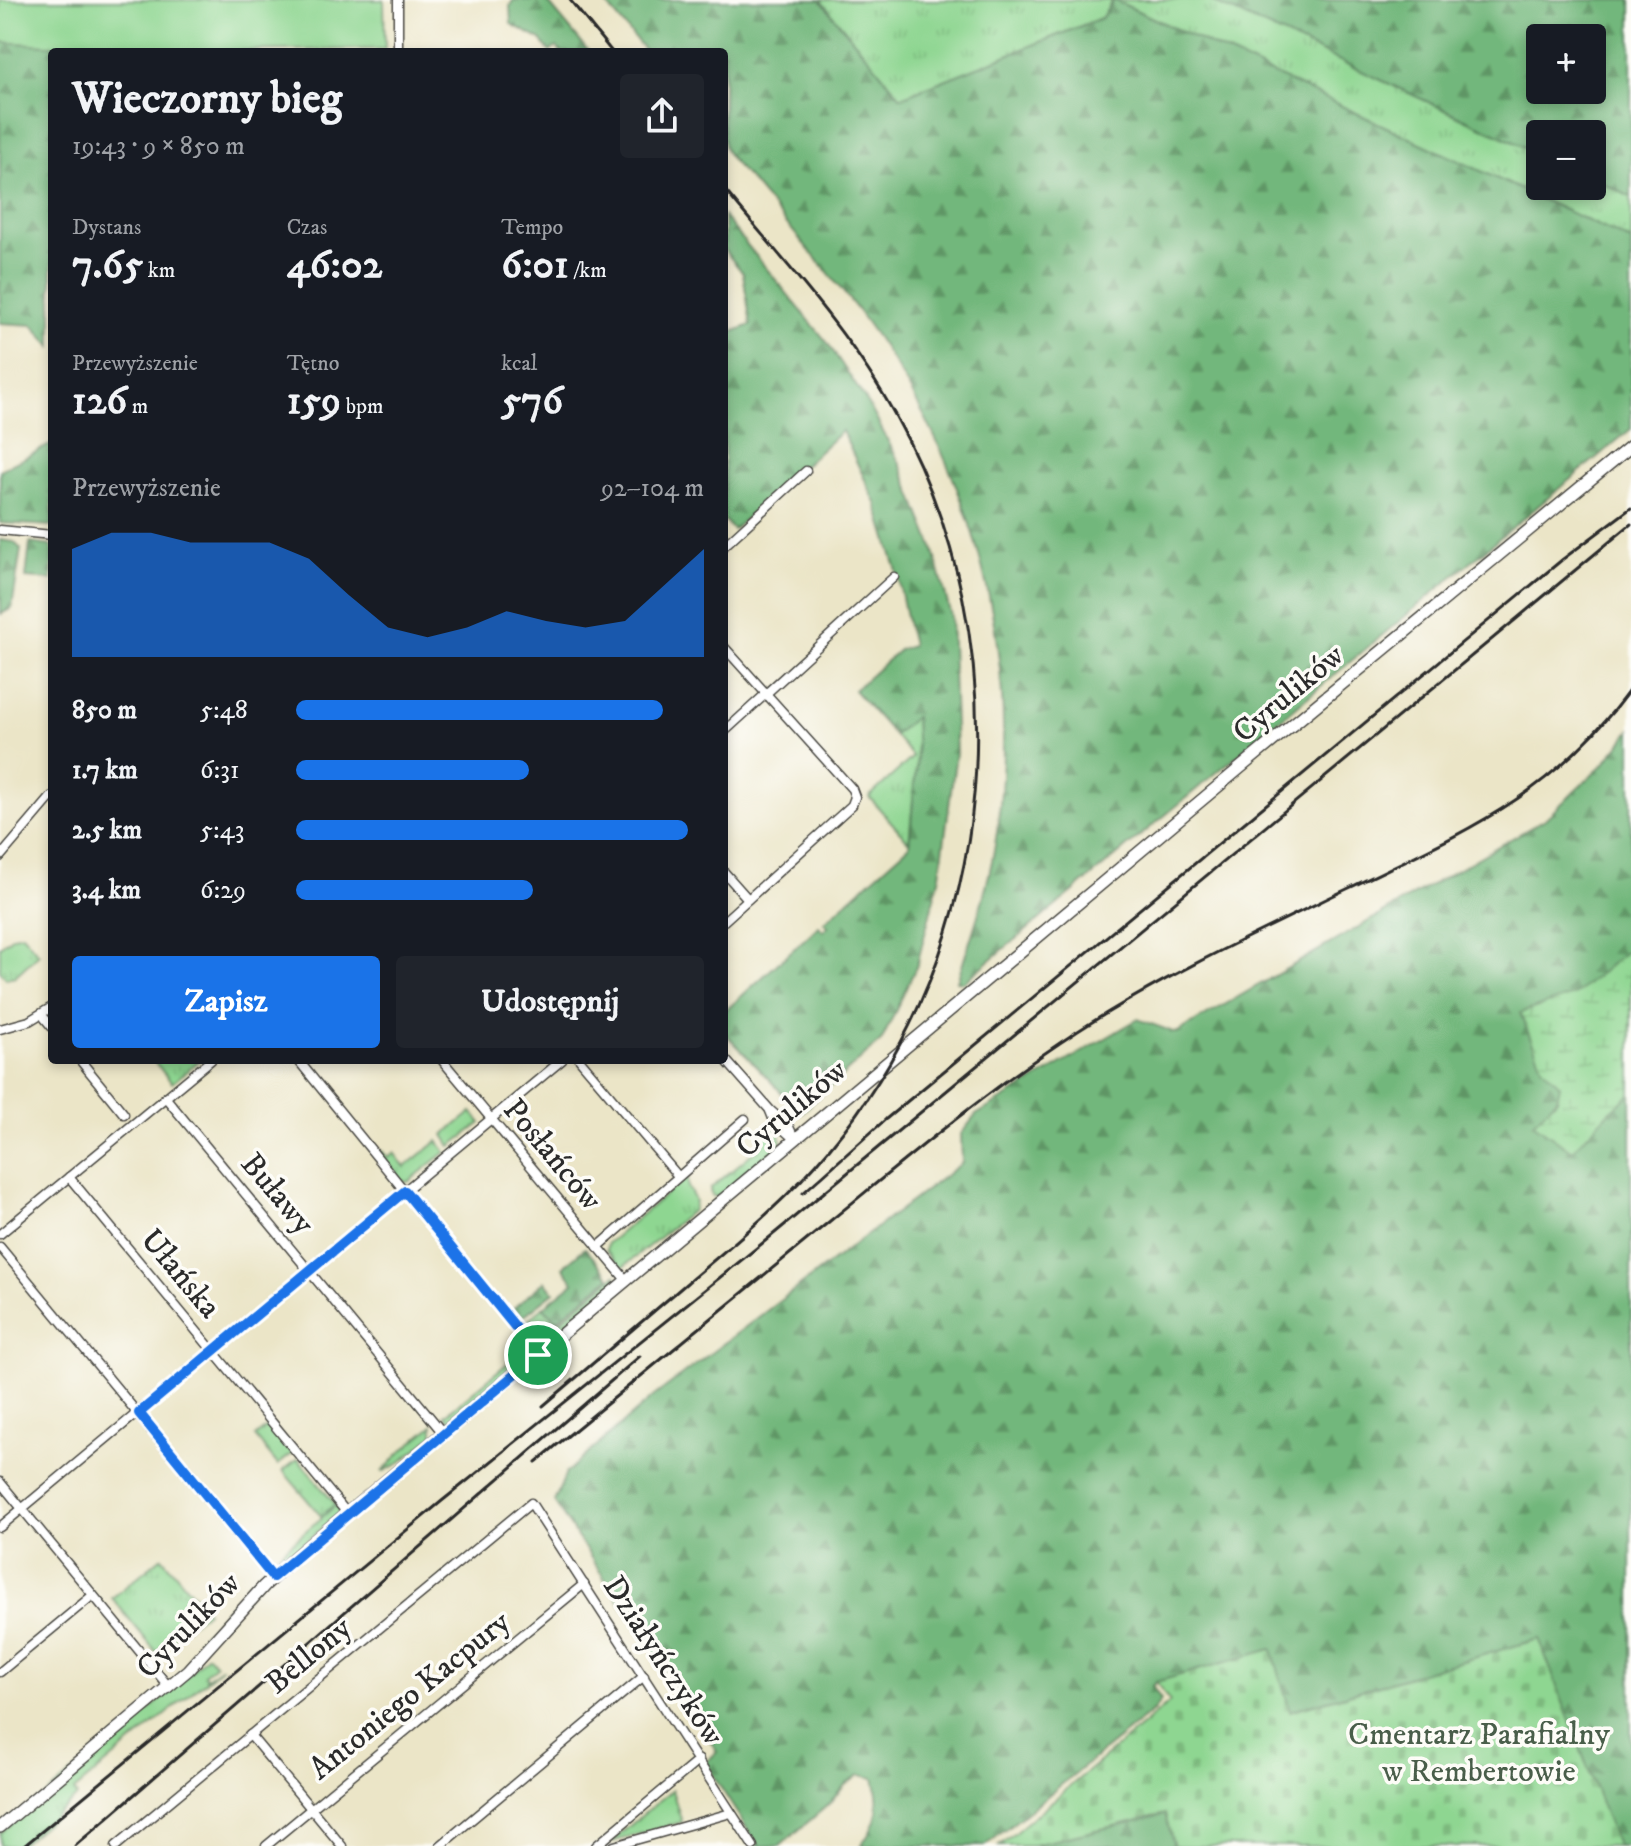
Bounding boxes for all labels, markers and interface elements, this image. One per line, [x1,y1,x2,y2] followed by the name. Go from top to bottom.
[1526,24,1606,200] map controls
[1526,24,1606,104] button: +
[72,72,342,127] text: Wieczorny bieg
[620,74,704,158] button: share
[1526,120,1606,200] button: −
[72,130,245,163] text: 19:43 · 9 × 850 m
[72,214,141,241] text: Dystans
[287,214,327,241] text: Czas
[501,214,563,241] text: Tempo
[72,241,143,291] text: 7.65
[287,241,382,291] text: 46:02
[501,241,569,291] text: 6:01
[143,257,175,284] text: km
[569,257,607,284] text: /km
[72,350,198,377] text: Przewyższenie
[287,350,339,377] text: Tętno
[501,350,537,377] text: kcal
[72,377,127,427] text: 126
[287,377,341,427] text: 159
[501,377,563,427] text: 576
[127,393,148,420] text: m
[341,393,384,420] text: bpm
[72,472,221,505] text: Przewyższenie
[601,472,704,505] text: 92–104 m
[1225,636,1353,752] street label: Cyrulików
[72,694,137,727] text: 850 m
[200,694,248,727] text: 5:48
[72,754,138,787] text: 1.7 km
[200,754,240,787] text: 6:31
[72,814,142,847] text: 2.5 km
[200,814,244,847] text: 5:43
[72,874,141,907] text: 3.4 km
[200,874,246,907] text: 6:29
[72,956,380,1048] button: Zapisz
[396,956,704,1048] button: Udostępnij
[728,1051,856,1167] street label: Cyrulików
[494,1091,611,1220] street label: Posłańców
[231,1145,323,1244] street label: Buławy
[131,1221,229,1327] street label: Ułańska
[504,1321,572,1389] pin
[516,1333,560,1377] icon: arrive
[128,1564,250,1688] street label: Cyrulików
[593,1569,733,1754] street label: Działyńczyków
[301,1602,519,1789] street label: Antoniego Kacpury
[258,1608,361,1703] street label: Bellony
[1348,1715,1611,1792] park label: Cmentarz Parafialny w Rembertowie

